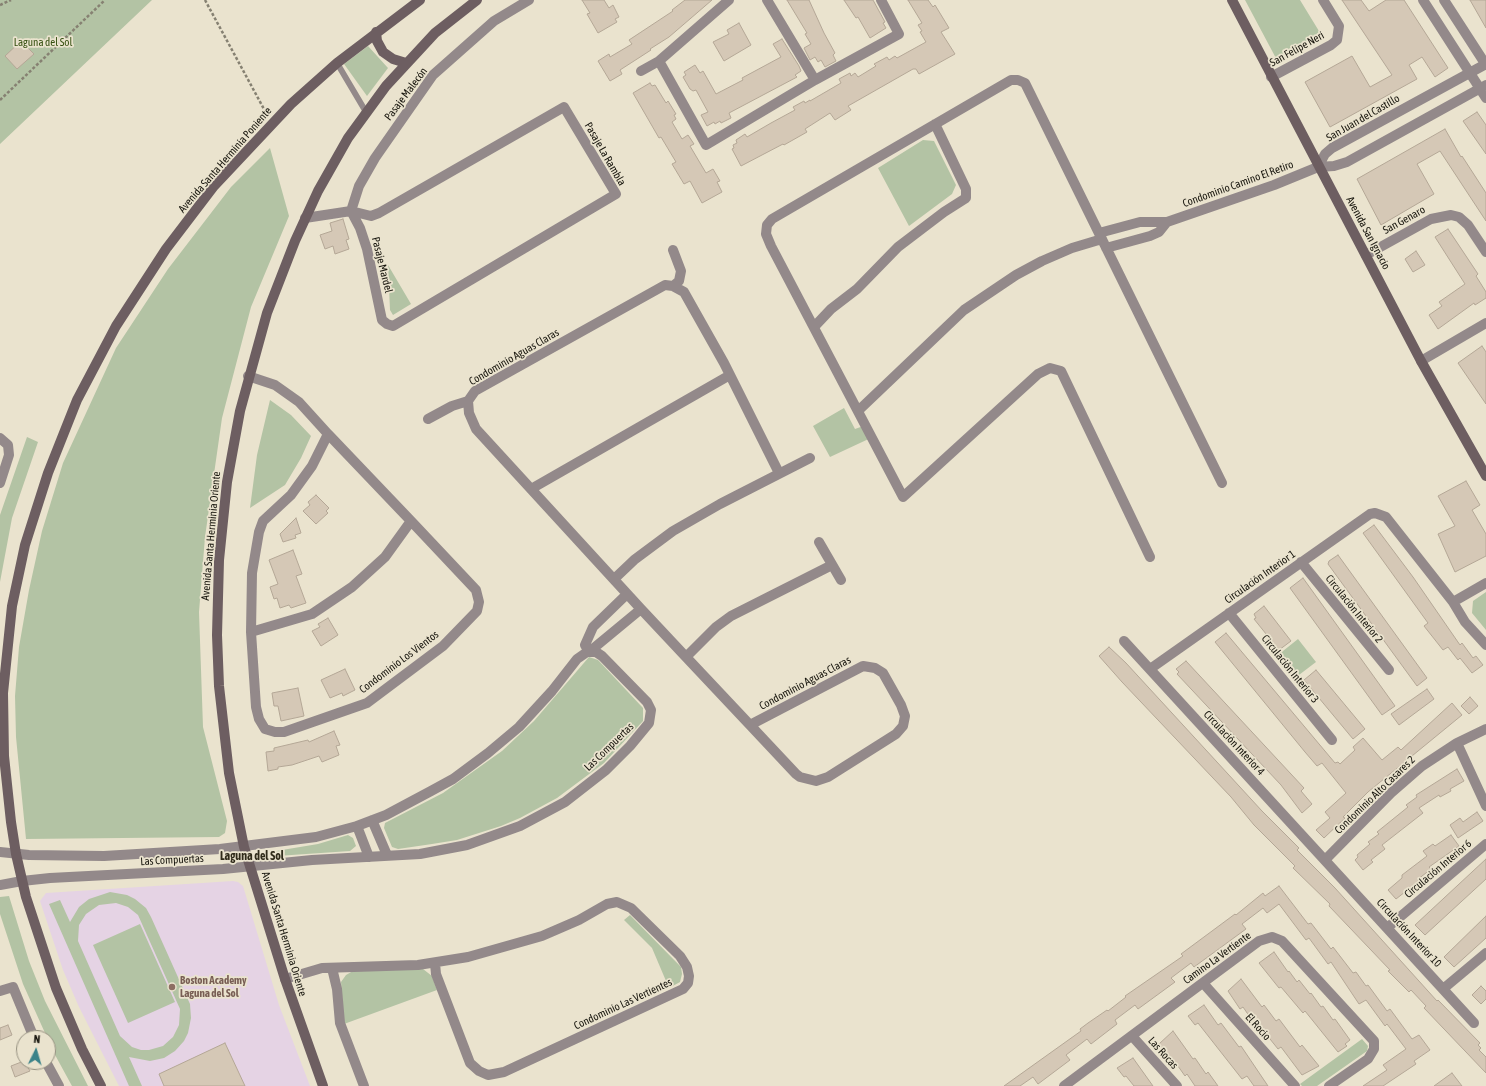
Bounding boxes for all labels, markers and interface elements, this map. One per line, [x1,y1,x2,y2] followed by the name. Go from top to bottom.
[1267,29,1327,69] street label: San Felipe Neri
[14,36,72,50] park label: Laguna del Sol
[382,65,430,123] street label: Pasaje Malecón
[1324,92,1402,144] street label: San Juan del Castillo
[176,104,274,216] street label: Avenida Santa Herminia Poniente
[582,120,628,188] street label: Pasaje La Rambla
[1181,158,1295,210] street label: Condominio Camino El Retiro
[1343,194,1393,272] street label: Avenida San Ignacio
[1381,203,1427,237] street label: San Genaro
[369,236,395,294] street label: Pasaje Mardel
[467,326,561,388] street label: Condominio Aguas Claras
[199,471,223,601] street label: Avenida Santa Herminia Oriente
[1222,548,1298,606] street label: Circulación Interior 1
[1322,572,1386,646] street label: Circulación Interior 2
[357,628,441,696] street label: Condominio Los Vientos
[1258,632,1322,706] street label: Circulación Interior 3
[757,653,853,713] street label: Condominio Aguas Claras
[1201,708,1267,778] street label: Circulación Interior 4
[582,720,636,774] street label: Las Compuertas
[1332,753,1418,837] street label: Condominio Alto Casares 2
[1402,837,1474,901] street label: Circulación Interior 6
[220,849,284,863] district label: Laguna del Sol
[140,852,204,868] street label: Las Compuertas
[259,870,309,998] street label: Avenida Santa Herminia Oriente
[1374,896,1444,970] street label: Circulación Interior 10
[1180,929,1254,987] street label: Camino La Vertiente
[180,974,247,1000] place label: Boston Academy Laguna del Sol
[572,975,674,1033] street label: Condominio Las Vertientes
[167,982,177,992] marker: Boston Academy Laguna del Sol
[1243,1011,1273,1043] street label: El Rocio
[16,1030,56,1070] north arrow
[33,1033,41,1045] text: N
[1145,1034,1181,1072] street label: Las Rocas

